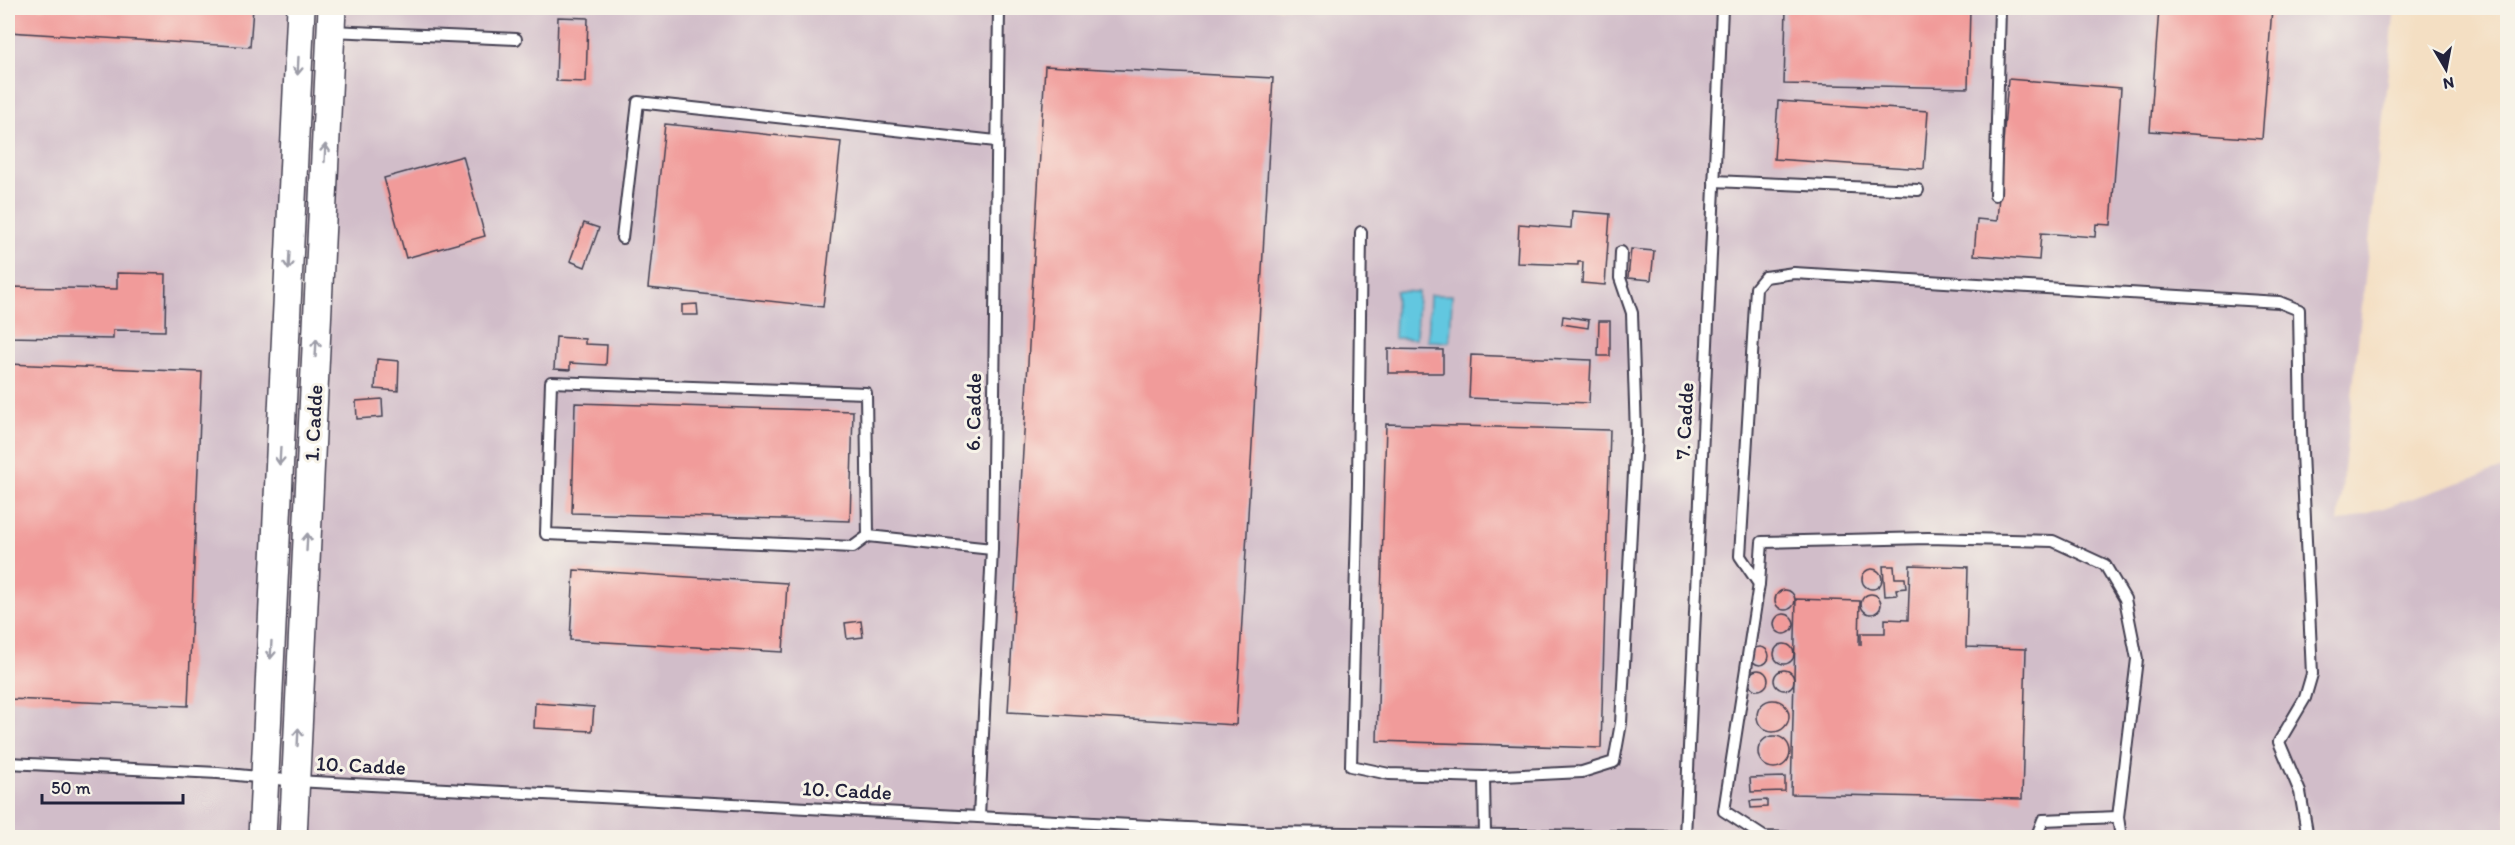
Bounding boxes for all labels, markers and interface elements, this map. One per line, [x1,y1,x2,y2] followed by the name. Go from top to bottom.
[2416,39,2476,99] north arrow
[292,55,303,75] one-way arrow
[2442,73,2455,94] text: N
[319,143,330,163] one-way arrow
[283,250,294,270] one-way arrow
[310,338,321,358] one-way arrow
[960,373,986,451] street label: 6. Cadde
[1669,382,1699,460] street label: 7. Cadde
[299,384,327,462] street label: 1. Cadde
[274,445,285,465] one-way arrow
[302,533,313,553] one-way arrow
[265,640,277,660] one-way arrow
[293,728,304,748] one-way arrow
[315,750,407,780] street label: 10. Cadde
[42,767,183,805] scale bar
[801,775,893,805] street label: 10. Cadde
[51,777,91,799] text: 50 m

